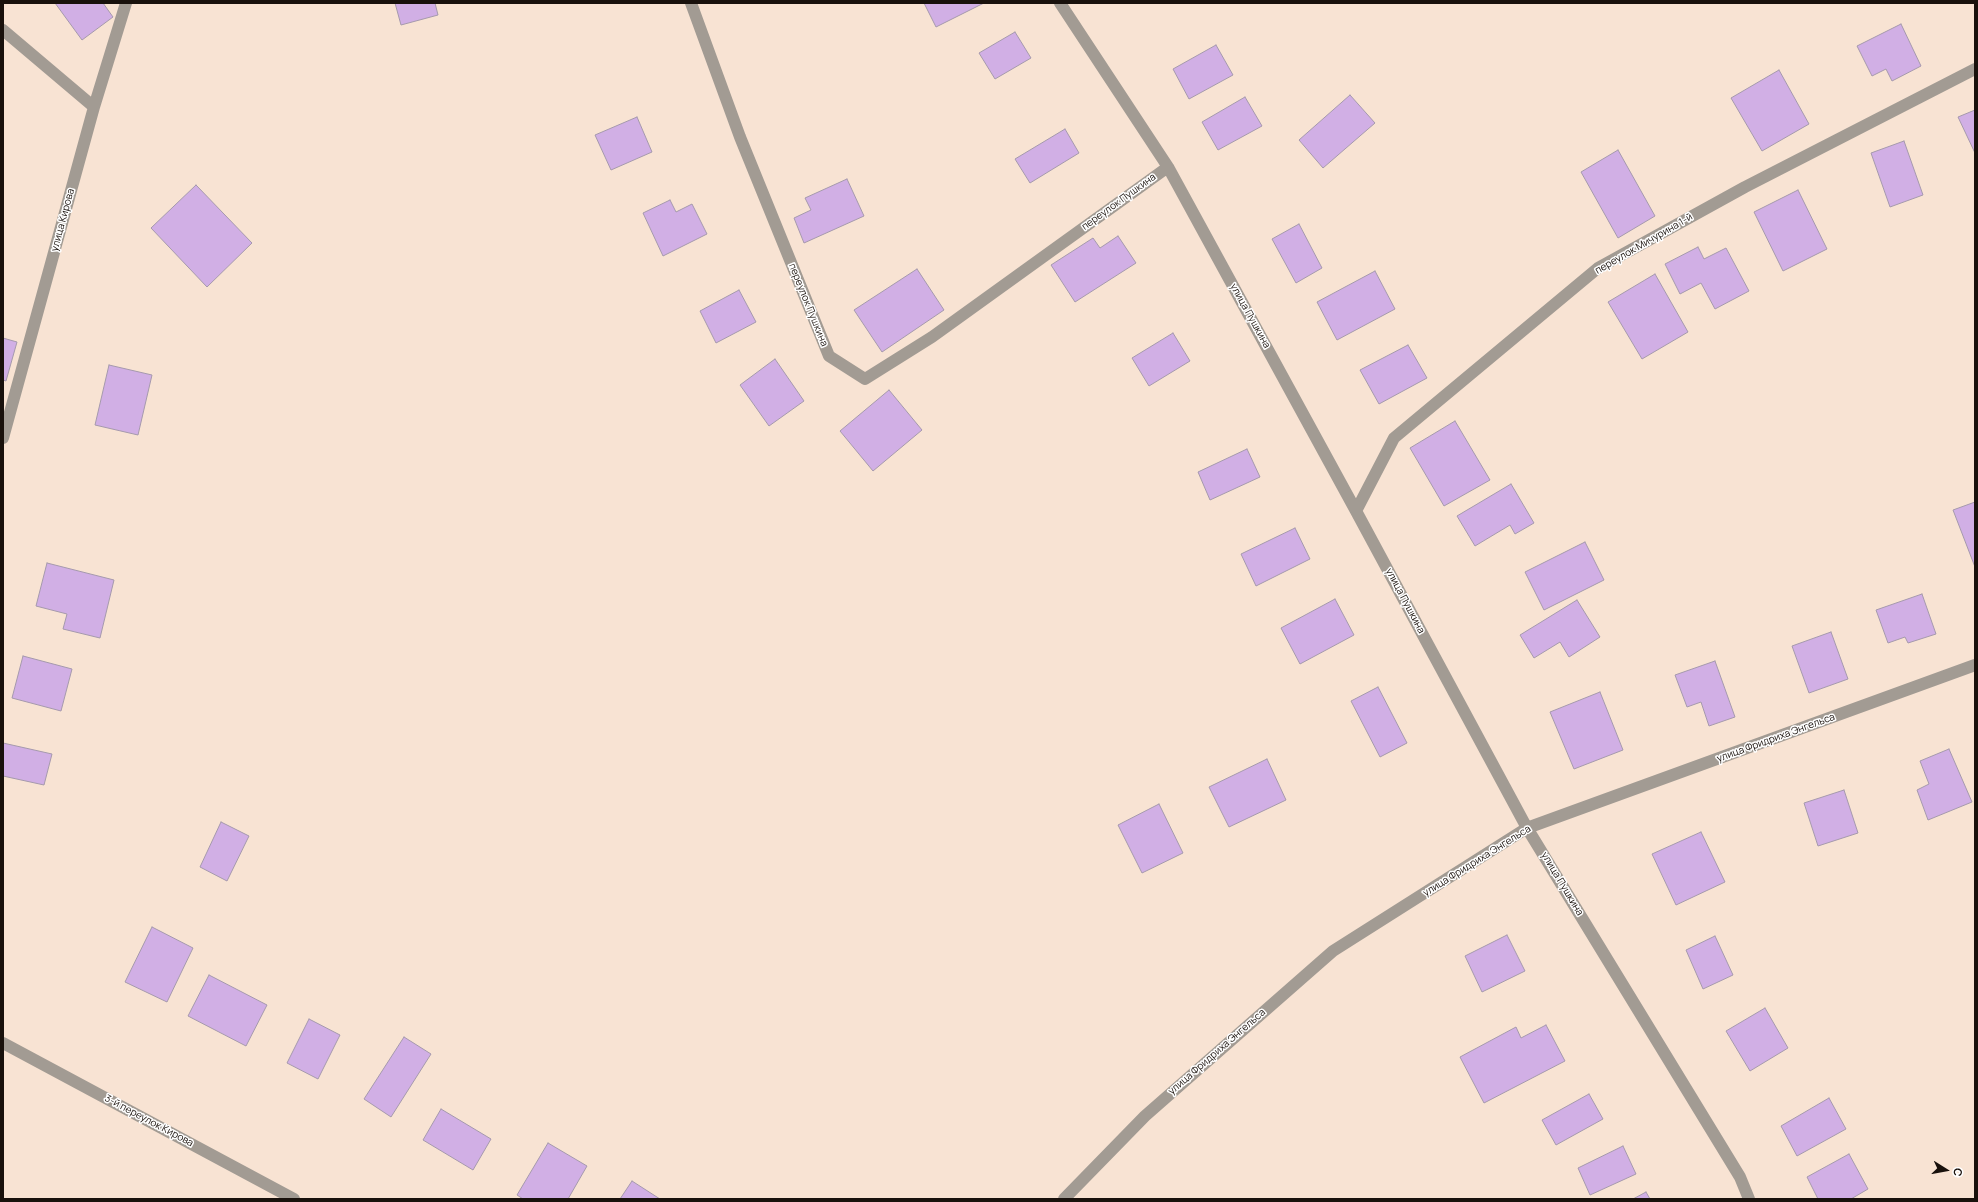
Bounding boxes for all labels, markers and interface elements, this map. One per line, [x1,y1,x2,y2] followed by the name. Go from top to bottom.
[1080,171,1158,233] street label: переулок Пушкина
[49,187,77,253] street label: улица Кирова
[1593,211,1695,277] street label: переулок Мичурина 1-й
[786,262,830,348] street label: переулок Пушкина
[1227,282,1273,350] street label: улица Пушкина
[1383,566,1427,636] street label: улица Пушкина
[1715,711,1837,765] street label: улица Фридриха Энгельса
[1421,823,1533,899] street label: улица Фридриха Энгельса
[1538,850,1586,918] street label: улица Пушкина
[1166,1007,1268,1097] street label: улица Фридриха Энгельса
[103,1093,195,1149] street label: 3-й переулок Кирова
[1926,1150,1966,1190] north arrow
[1950,1167,1966,1178] text: С

